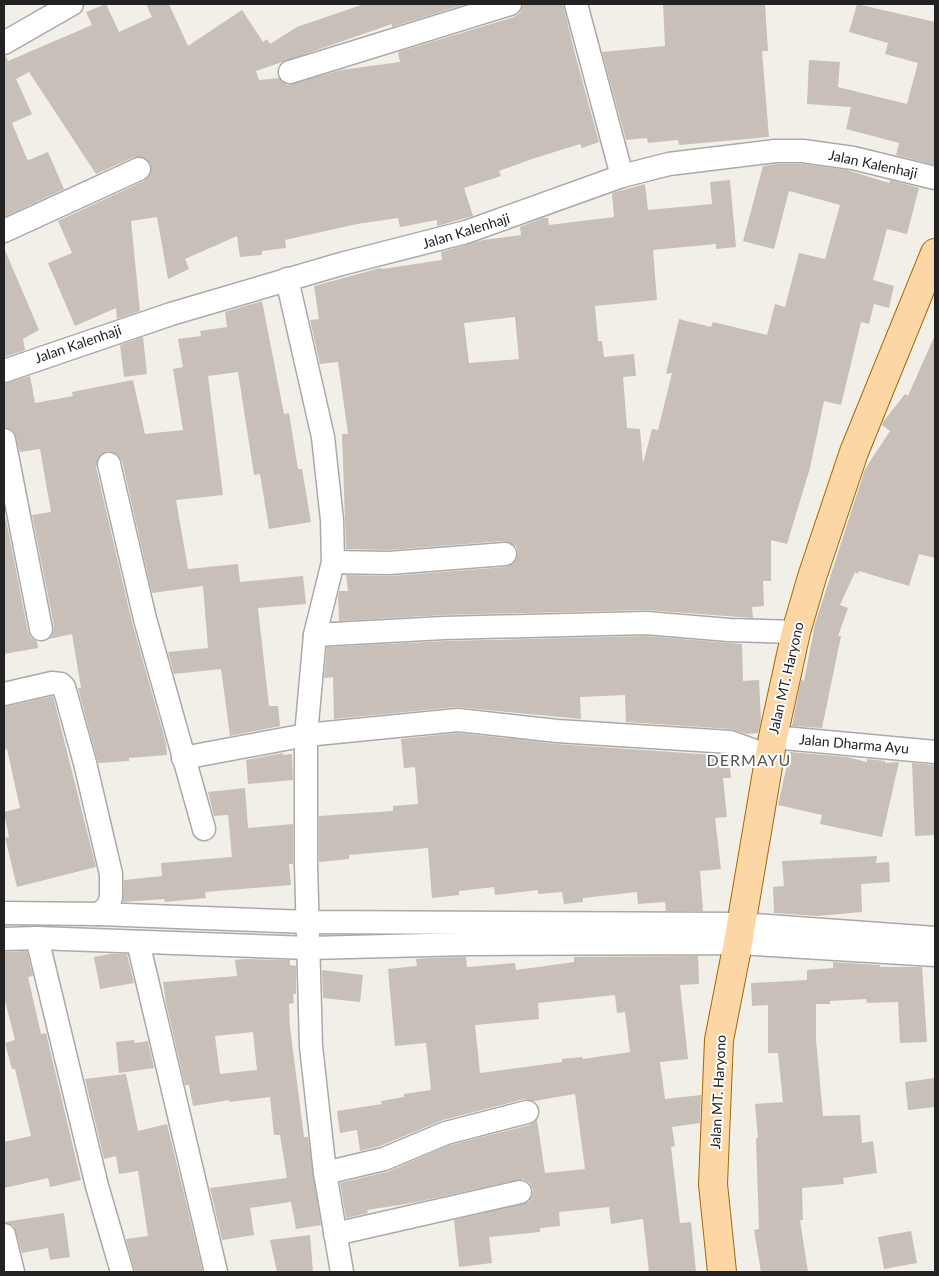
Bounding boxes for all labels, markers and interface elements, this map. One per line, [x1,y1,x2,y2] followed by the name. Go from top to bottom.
[827,146,919,181] street label: Jalan Kalenhaji
[420,209,512,252] street label: Jalan Kalenhaji
[32,321,123,366] street label: Jalan Kalenhaji
[764,620,807,736] street label: Jalan MT. Haryono
[798,730,910,757] street label: Jalan Dharma Ayu
[707,750,791,769] district label: DERMAYU
[706,1034,729,1150] street label: Jalan MT. Haryono

